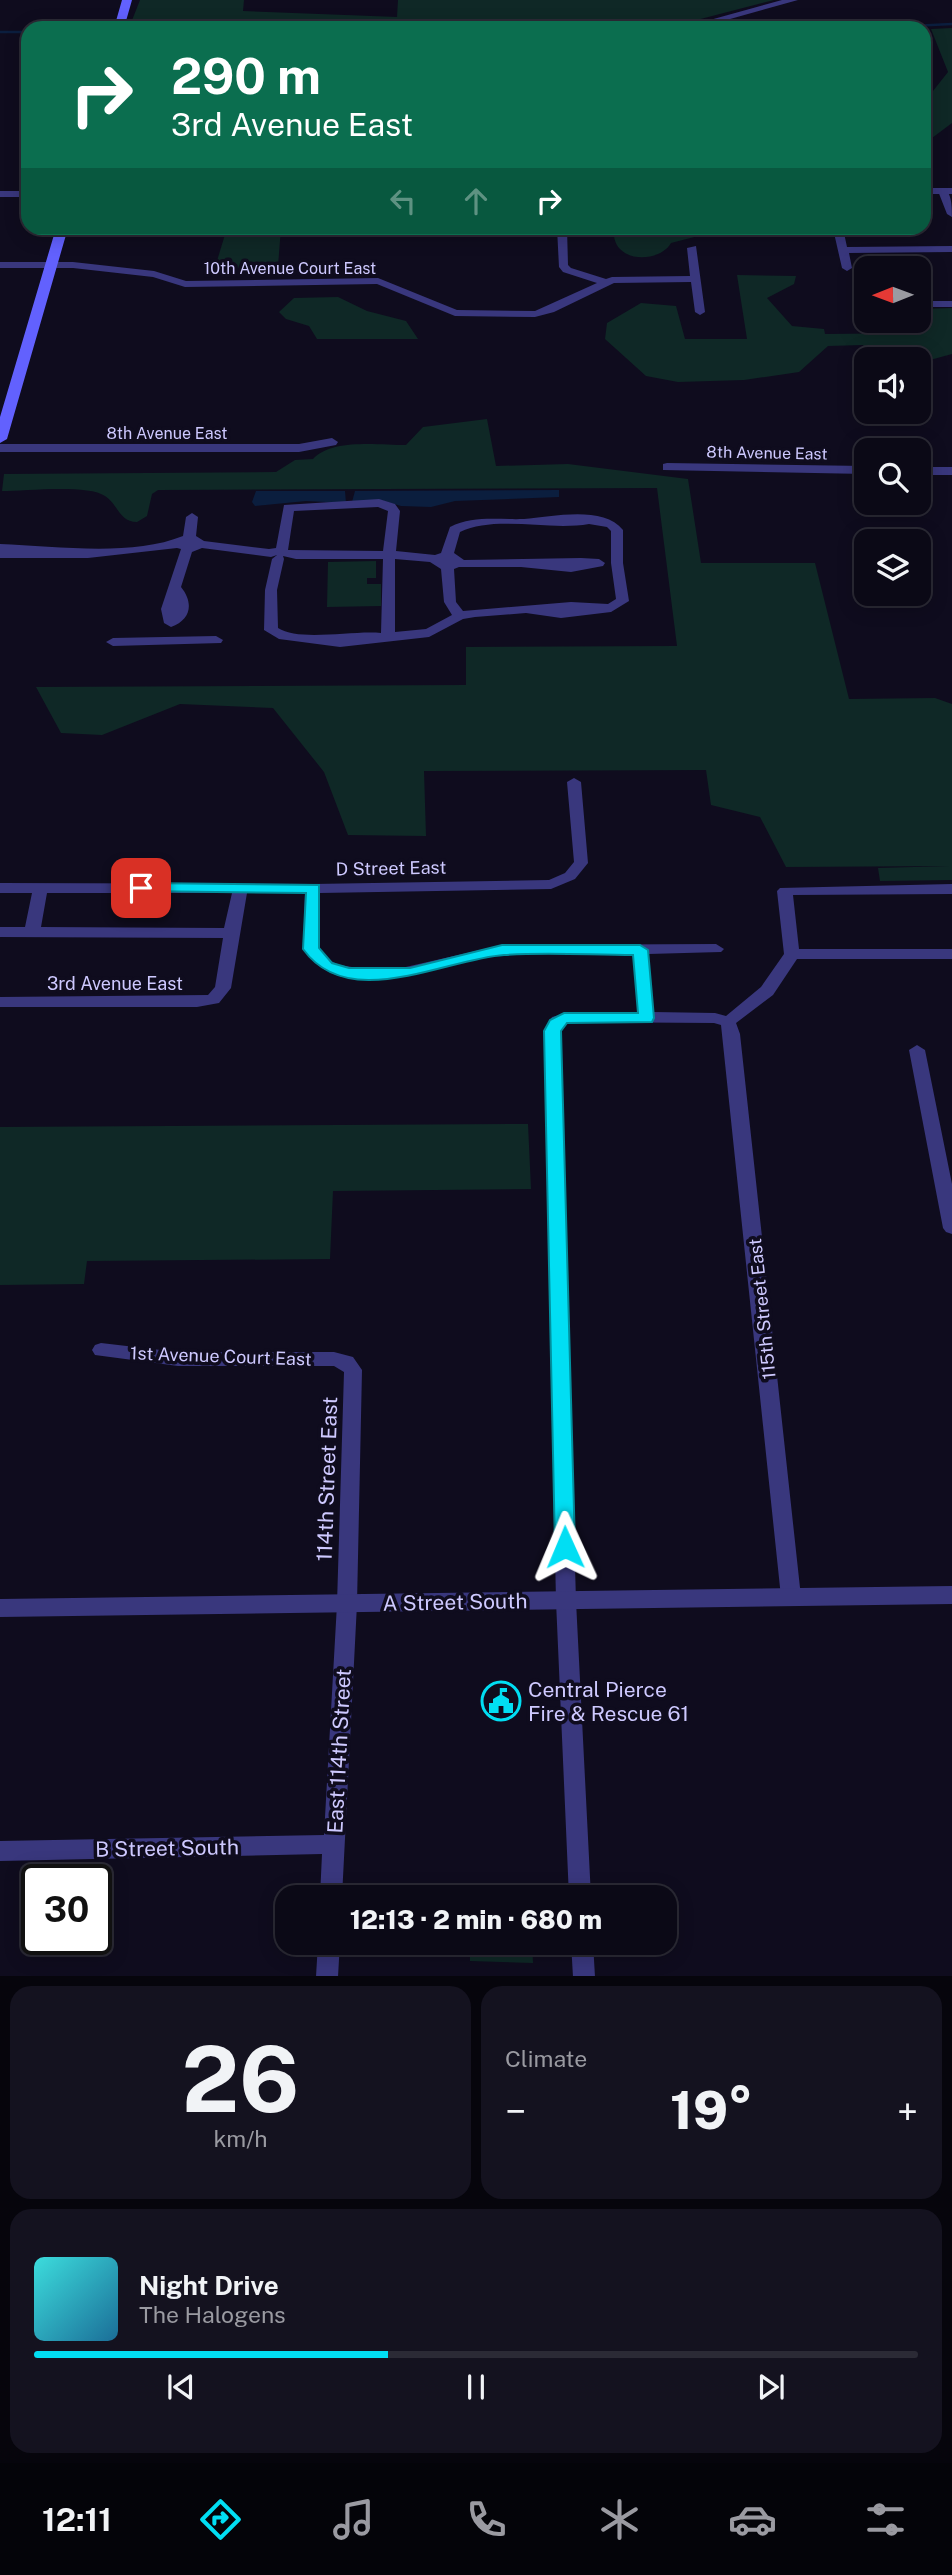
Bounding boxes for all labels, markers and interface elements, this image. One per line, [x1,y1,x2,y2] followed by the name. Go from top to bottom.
[171,47,321,105] text: 290 m
[56,49,147,140] icon: right
[171,106,413,143] text: 3rd Avenue East
[384,182,422,220] icon: left
[457,182,495,220] icon: ahead
[530,182,568,220] icon: right
[854,256,931,332] north arrow
[854,256,931,606] map controls
[204,259,376,278] street label: 10th Avenue Court East
[854,347,931,424] button: sound
[106,424,228,443] street label: 8th Avenue East
[854,438,931,515] button: search
[706,442,828,464] street label: 8th Avenue East
[854,529,931,606] button: layers
[336,857,446,879] street label: D Street East
[111,858,171,918] pin
[122,869,160,907] icon: arrive
[47,973,183,994] street label: 3rd Avenue East
[744,1237,780,1381] street label: 115th Street East
[130,1342,312,1370] street label: 1st Avenue Court East
[312,1396,342,1562] street label: 114th Street East
[528,1510,602,1584] position arrow
[382,1588,528,1616] street label: A Street South
[322,1668,356,1834] street label: East 114th Street
[528,1677,689,1726] place label: Central Pierce Fire & Rescue 61
[480,1680,522,1722] public building icon: Central Pierce Fire & Rescue 61
[95,1834,239,1862] street label: B Street South
[21,1864,112,1955] speed limit sign: 30
[350,1904,602,1935] text: 12:13 · 2 min · 680 m
[182,2026,299,2132] text: 26
[505,2045,587,2072] text: Climate
[670,2080,753,2141] text: 19°
[505,2089,526,2134] text: −
[897,2089,918,2134] text: +
[213,2125,268,2152] text: km/h
[139,2270,279,2301] text: Night Drive
[139,2301,286,2328] text: The Halogens
[162,2368,200,2406] icon: previous
[457,2368,495,2406] icon: pause
[752,2368,790,2406] icon: next
[196,2495,245,2544] icon: directions
[329,2495,378,2544] icon: music
[462,2495,511,2544] icon: phone
[595,2495,644,2544] icon: climate
[728,2495,777,2544] icon: car
[861,2495,910,2544] icon: filters
[42,2501,112,2538] text: 12:11

